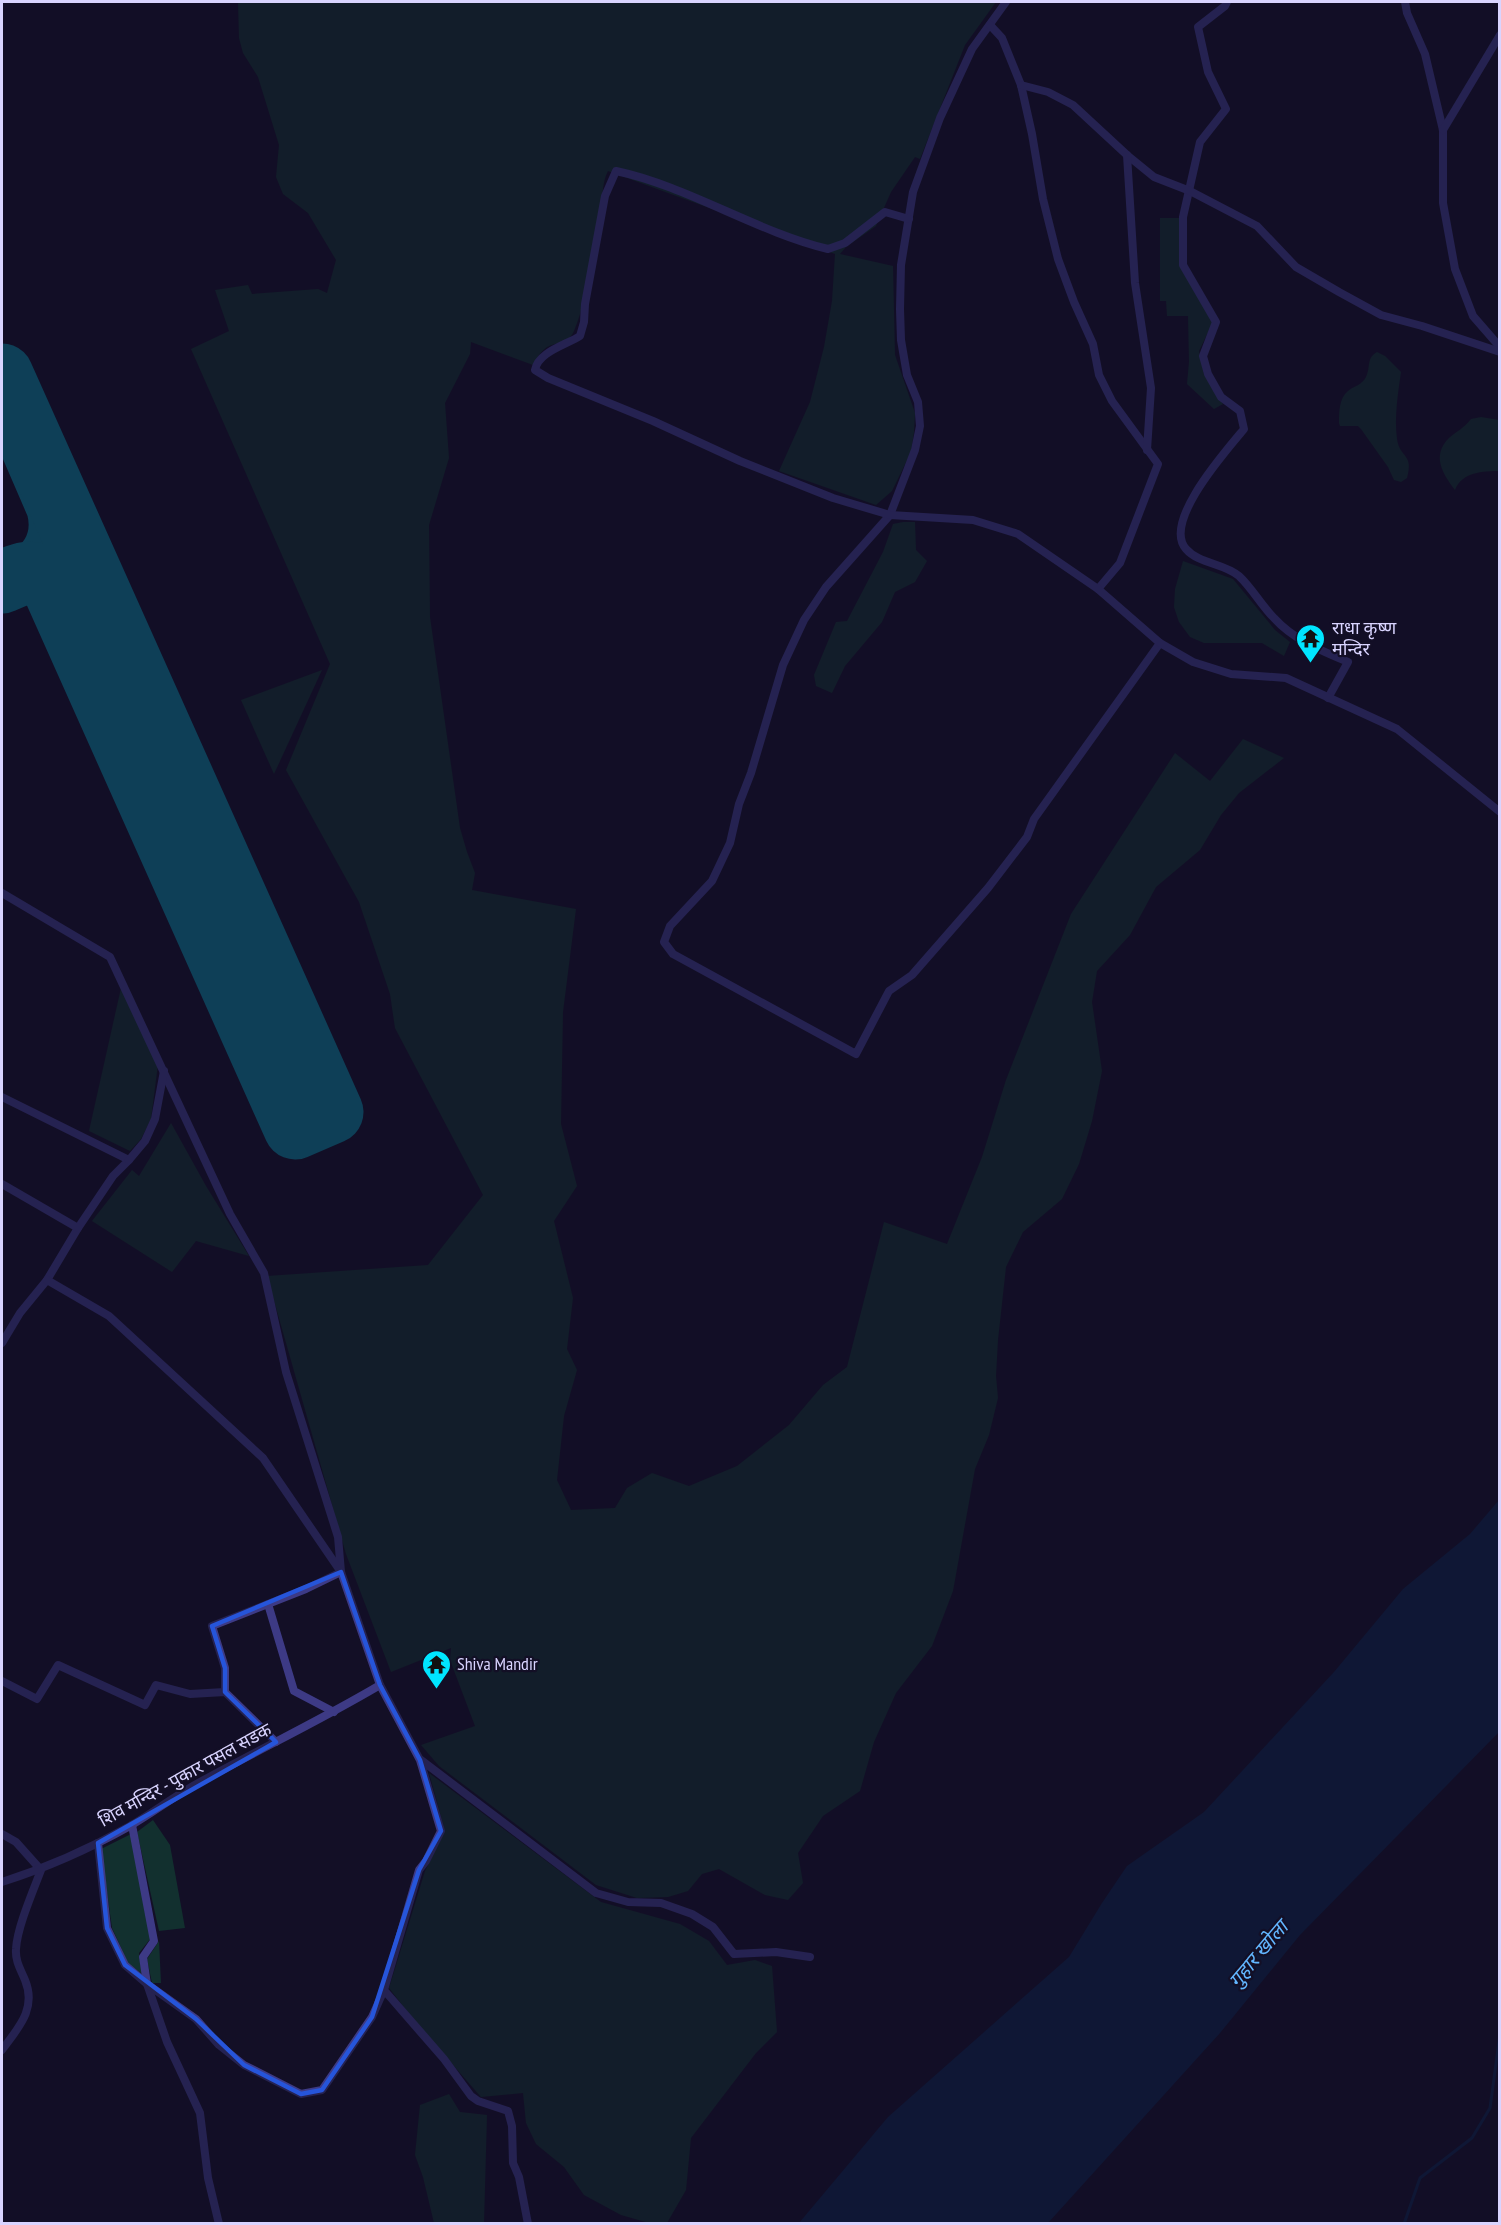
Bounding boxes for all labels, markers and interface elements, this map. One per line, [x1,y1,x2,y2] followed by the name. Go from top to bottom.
[1332,616,1397,660] place label: राधा कृष्ण मन्दिर
[1295,622,1327,664] temple icon: राधा कृष्ण मन्दिर
[420,1648,452,1690] temple icon: Shiva Mandir
[457,1652,538,1675] place label: Shiva Mandir
[94,1717,277,1833] street label: शिव मन्दिर - पुकार पसल सडक
[1222,1912,1296,1993] water label: गुहार खोला

